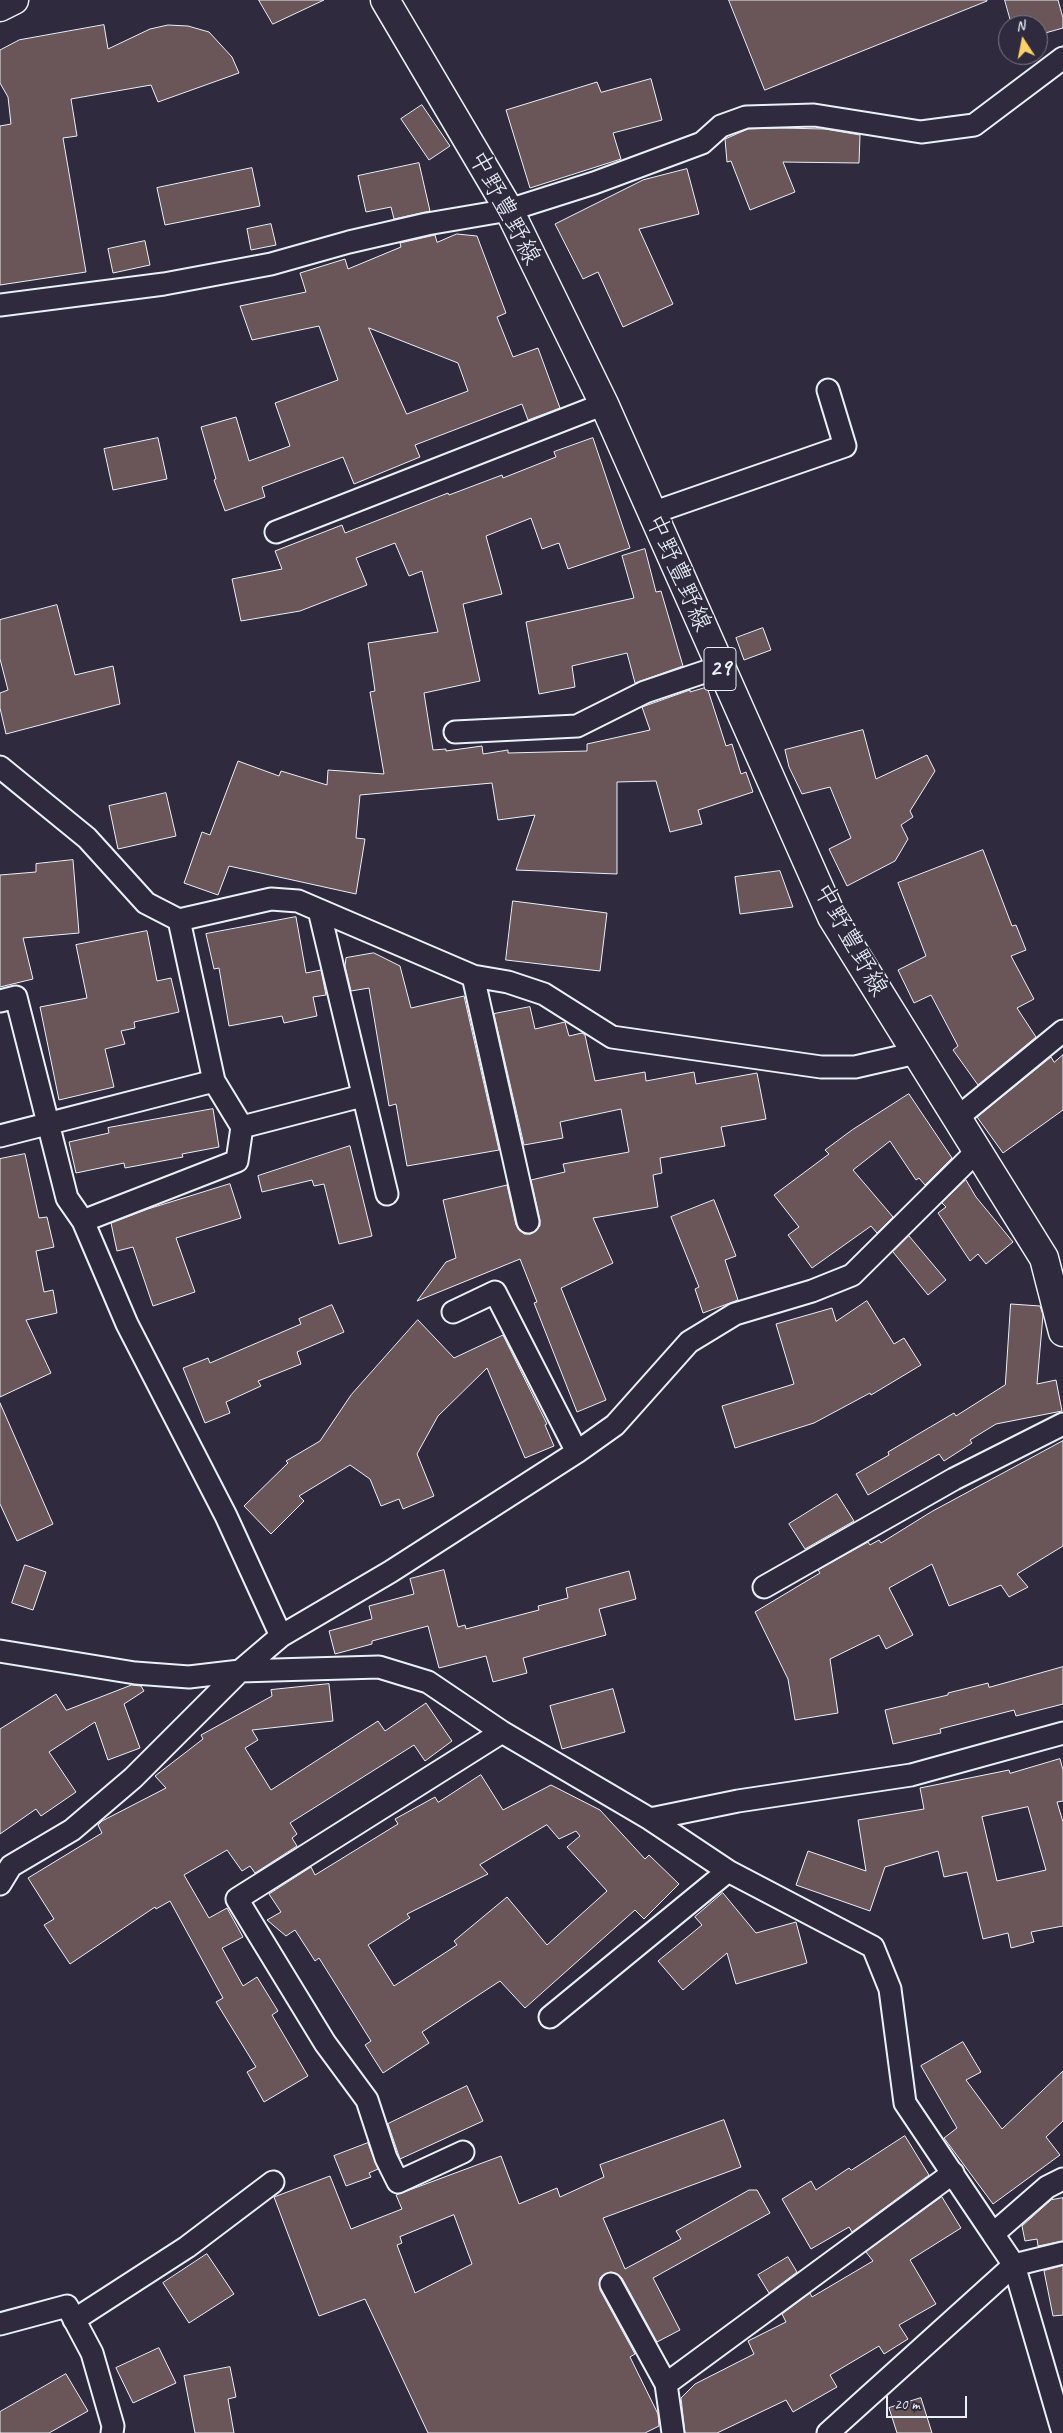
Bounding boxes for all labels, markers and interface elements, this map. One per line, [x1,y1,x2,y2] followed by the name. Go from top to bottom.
[998,15,1048,65] north arrow
[1014,17,1026,35] text: N
[461,146,547,270] street label: 中野豊野線
[639,510,717,636] street label: 中野豊野線
[704,648,736,691] road number: 29
[807,878,893,1002] street label: 中野豊野線
[888,2386,969,2418] scale bar
[894,2395,920,2414] text: 20 m

